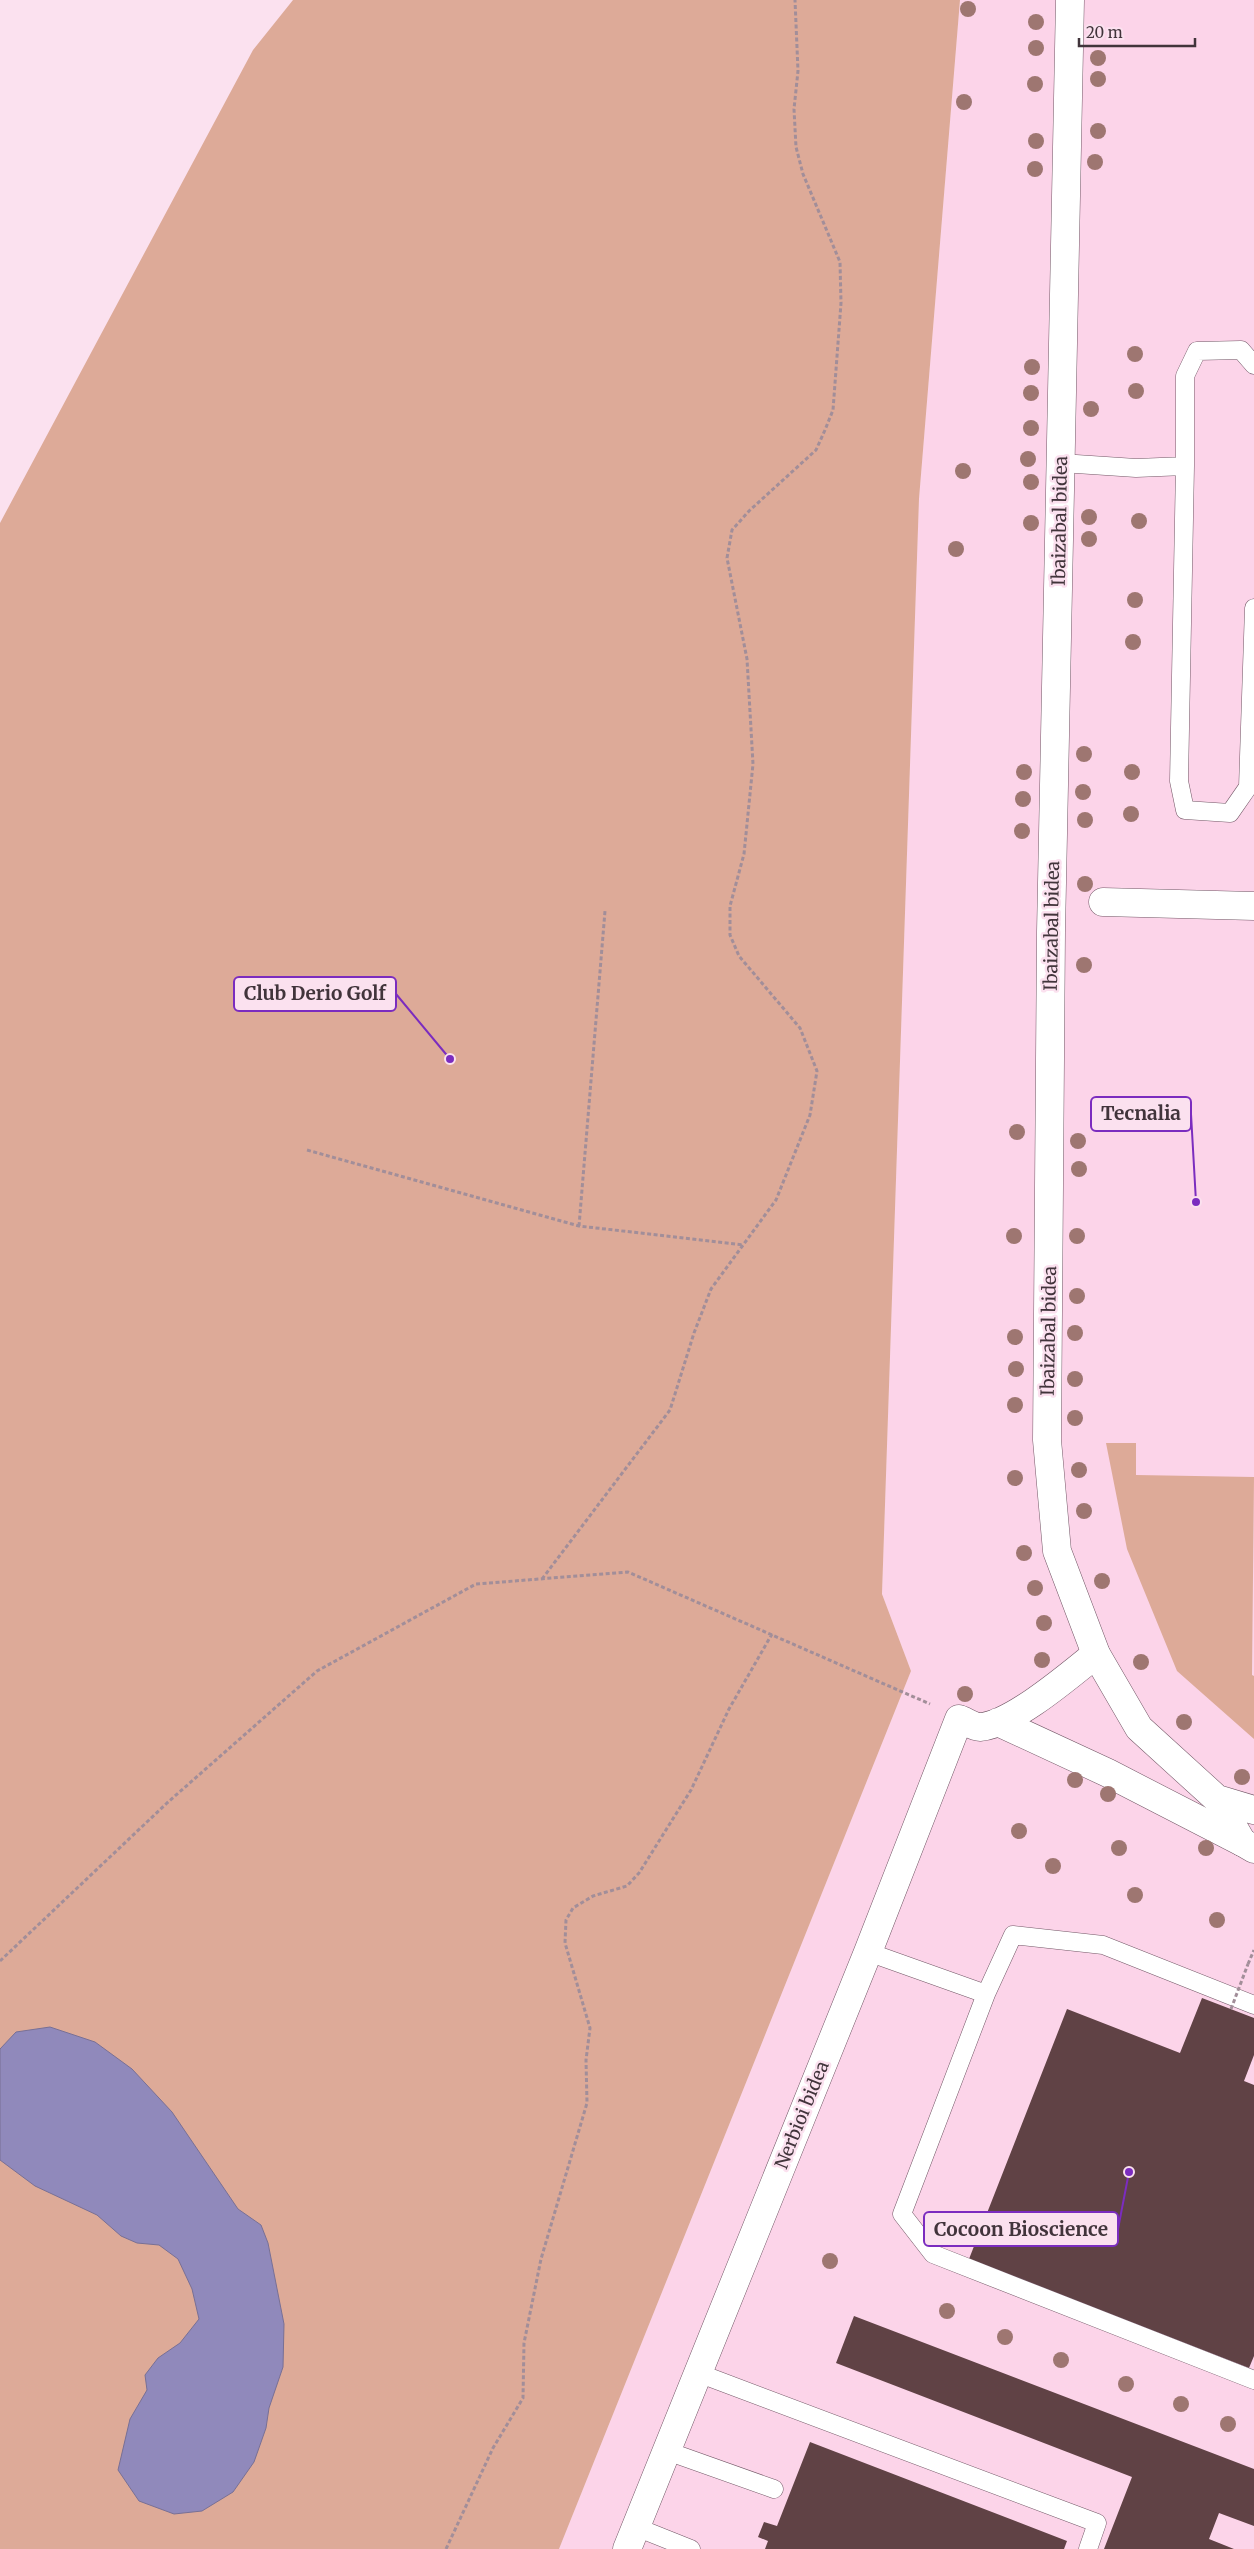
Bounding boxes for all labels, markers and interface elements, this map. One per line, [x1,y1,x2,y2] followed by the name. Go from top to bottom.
[1079,15,1195,47] scale bar
[1086,23,1123,42] text: 20 m
[1047,455,1072,586] street label: Ibaizabal bidea
[1039,860,1064,991] street label: Ibaizabal bidea
[234,977,396,1011] callout: Club Derio Golf
[244,981,387,1005] text: Club Derio Golf
[1091,1097,1191,1131] callout: Tecnalia
[1101,1101,1181,1125] text: Tecnalia
[1036,1265,1061,1396] street label: Ibaizabal bidea
[769,2057,834,2172] street label: Nerbioi bidea
[924,2212,1118,2246] callout: Cocoon Bioscience
[934,2217,1108,2241] text: Cocoon Bioscience

